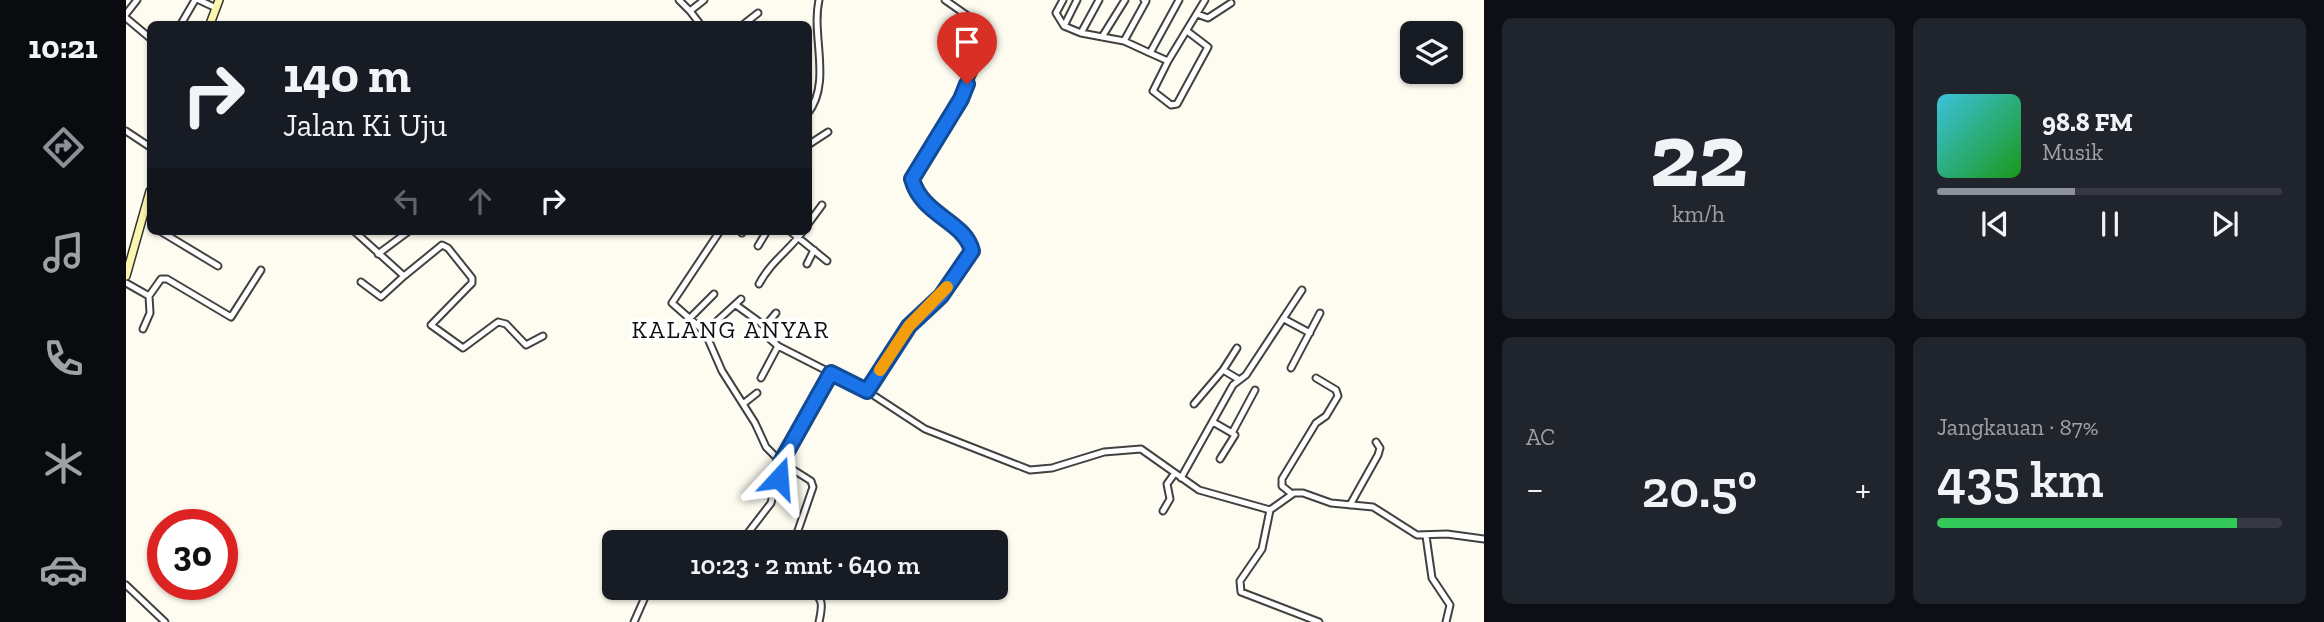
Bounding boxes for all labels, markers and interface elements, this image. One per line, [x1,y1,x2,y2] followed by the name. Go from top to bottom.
[937,12.0,997,84] pin
[1400,21,1463,84] map controls
[1400,21,1463,84] button: layers
[948,23,986,61] icon: arrive
[28,28,98,66] text: 10:21
[283,46,411,105] text: 140 m
[168,49,259,140] icon: right
[1650,100,1747,209] text: 22
[283,106,447,144] text: Jalan Ki Uju
[2042,106,2133,138] text: 98.8 FM
[39,123,88,172] icon: directions
[2042,138,2103,166] text: Musik
[388,182,426,220] icon: left
[461,182,499,220] icon: ahead
[534,182,572,220] icon: right
[1672,200,1725,228] text: km/h
[1976,205,2014,243] icon: previous
[2091,205,2129,243] icon: pause
[2206,205,2244,243] icon: next
[39,228,88,277] icon: music
[632,315,830,344] district label: KALANG ANYAR
[39,334,88,383] icon: phone
[1937,413,2099,441] text: Jangkauan · 87%
[1526,423,1555,451] text: AC
[39,439,88,488] icon: climate
[742,441,816,515] position arrow
[1937,448,2104,510] text: 435 km
[1642,458,1757,520] text: 20.5°
[1526,466,1544,512] text: −
[1855,466,1871,512] text: +
[147,509,238,600] speed limit sign: 30
[39,545,88,594] icon: car
[690,549,920,581] text: 10:23 · 2 mnt · 640 m

